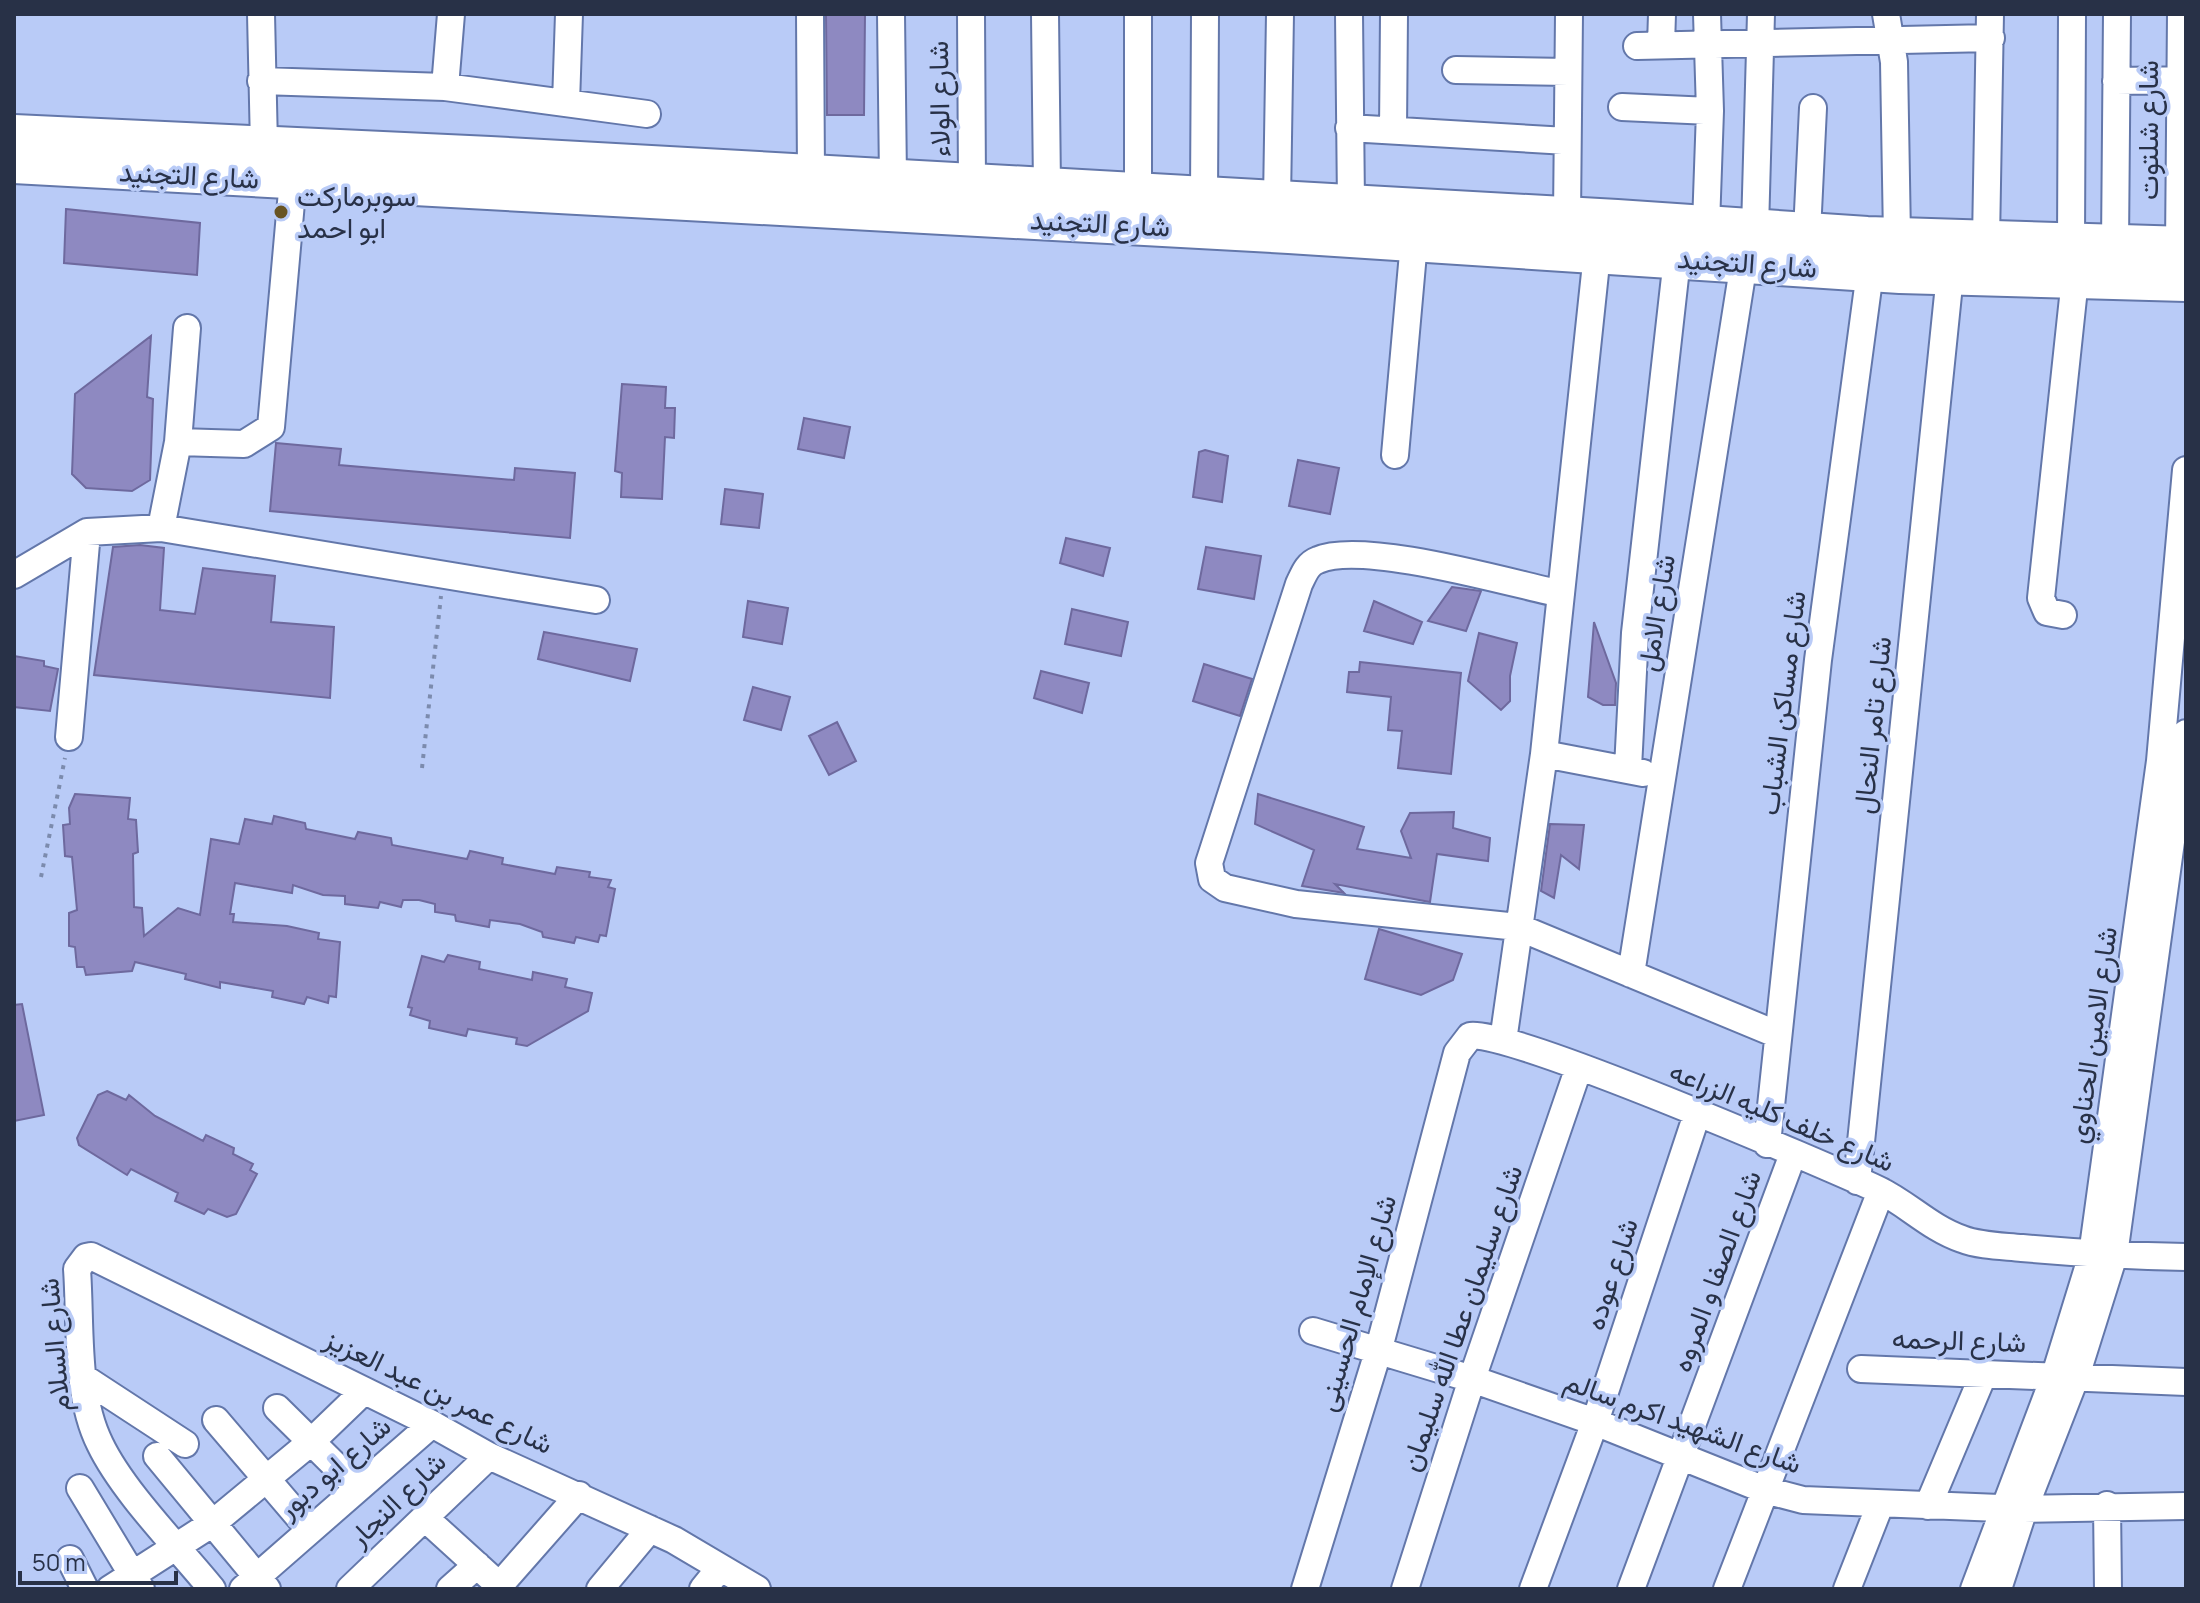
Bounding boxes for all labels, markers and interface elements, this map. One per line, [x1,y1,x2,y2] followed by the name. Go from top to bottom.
[918,41,959,157] street label: شارع الولاء
[2128,60,2167,200] street label: شارع شلتوت
[118,151,260,198] street label: شارع التجنيد
[297,176,416,246] place label: سوبرماركت ابو احمد
[1029,199,1171,246] street label: شارع التجنيد
[272,203,290,221] marker: سوبرماركت ابو احمد
[1676,238,1818,287] street label: شارع التجنيد
[1627,552,1684,674] street label: شارع الامل
[1748,589,1815,817] street label: شارع مساكن الشباب
[1843,634,1900,816] street label: شارع تامر النحال
[2057,924,2130,1147] street label: شارع الامين الحناوي
[1664,1050,1901,1181] street label: شارع خلف كليه الزراعه
[1390,1159,1531,1476] street label: شارع سليمان عطا الله سليمان
[1661,1165,1770,1377] street label: شارع الصفا و المروه
[1306,1190,1405,1416] street label: شارع الإمام الحسينى
[1574,1213,1647,1335] street label: شارع عوده
[28,1277,79,1413] street label: شارع السلام
[318,1318,560,1463] street label: شارع عمر بن عبد العزيز
[1891,1318,2027,1361] street label: شارع الرحمه
[1559,1360,1807,1483] street label: شارع الشهيد اكرم سالم
[268,1406,399,1527] street label: شارع ابو دبور
[339,1442,454,1556] street label: شارع النجار
[20,1535,176,1585] scale bar
[32,1545,86,1578] text: 50 m

